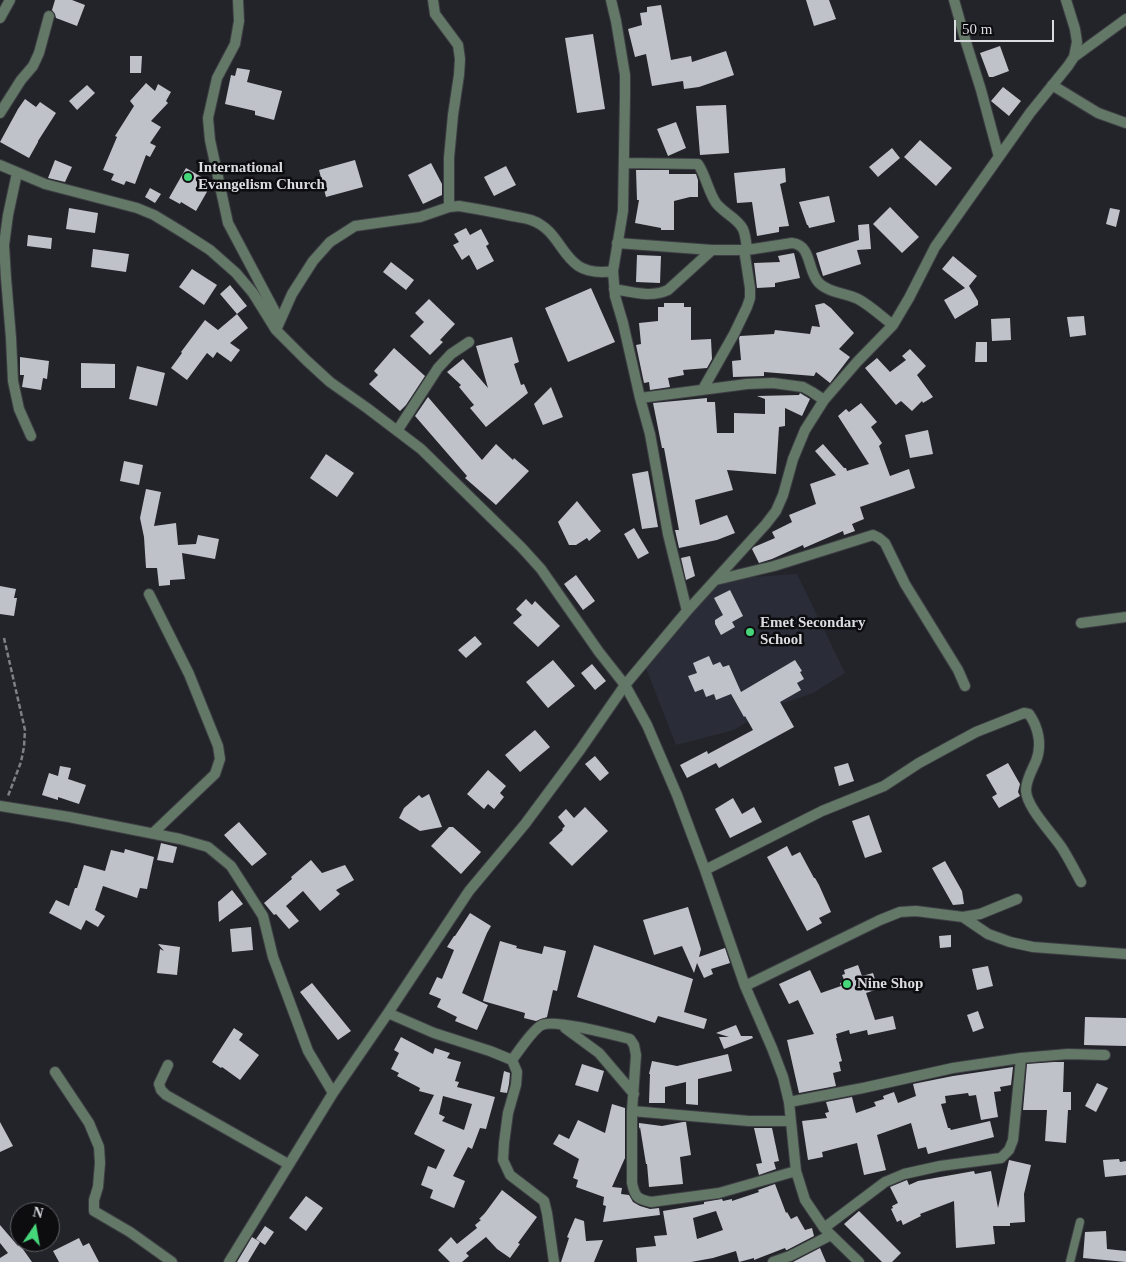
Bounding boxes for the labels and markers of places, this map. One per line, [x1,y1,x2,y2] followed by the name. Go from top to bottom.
[198,159,325,194] place label: International Evangelism Church
[182,171,194,183] marker: International Evangelism Church
[760,614,865,649] place label: Emet Secondary School
[744,626,756,638] marker: Emet Secondary School
[857,975,923,993] place label: Nine Shop
[841,978,853,990] marker: Nine Shop

